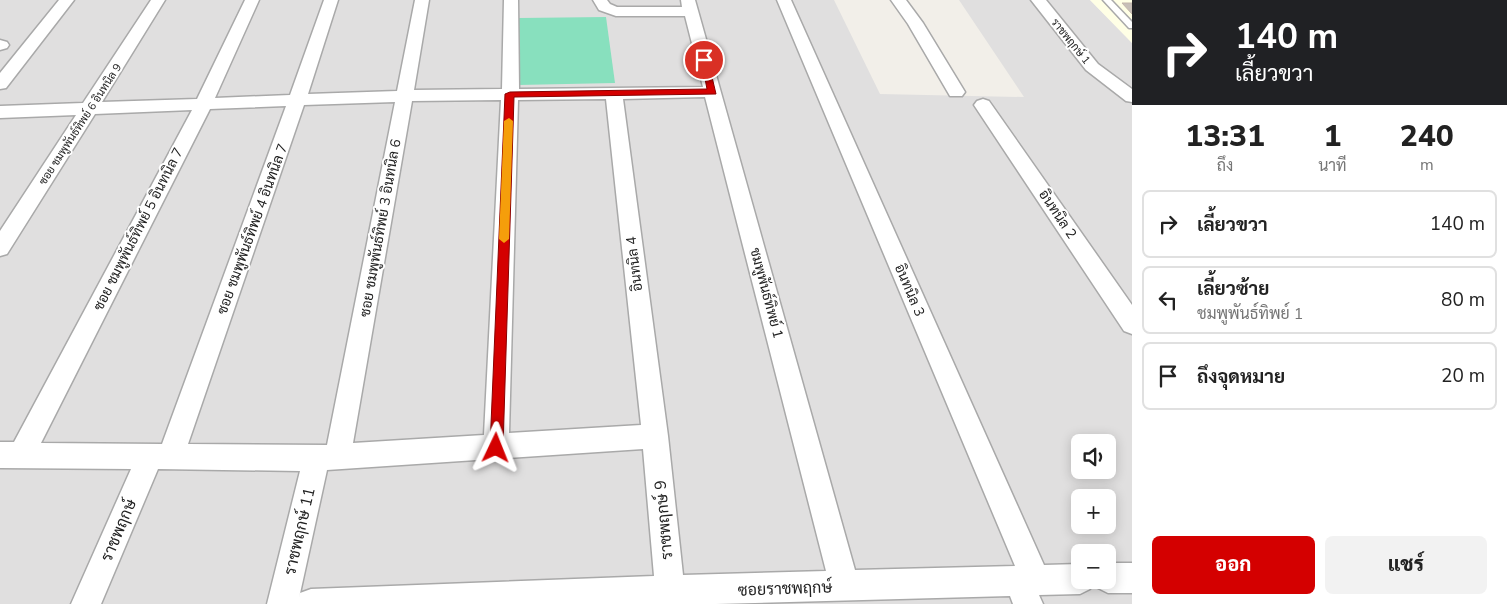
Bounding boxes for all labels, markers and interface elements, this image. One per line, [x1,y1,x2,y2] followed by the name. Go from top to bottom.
[1235,13,1338,60] text: 140 m
[1048,15,1094,67] street label: ราชพฤกษ์ 1
[1152,20,1217,85] icon: right
[683,39,725,81] pin
[690,46,718,74] icon: arrive
[1235,59,1313,89] text: เลี้ยวขวา
[35,60,125,188] street label: ซอย ชมพูพันธ์ทิพย์ 6 อินทนิล 9
[1185,116,1265,157] text: 13:31
[1323,116,1341,157] text: 1
[1400,116,1454,157] text: 240
[355,138,406,319] street label: ซอย ชมพูพันธ์ทิพย์ 3 อินทนิล 6
[213,141,292,317] street label: ซอย ชมพูพันธ์ทิพย์ 4 อินทนิล 7
[89,145,188,314] street label: ซอย ชมพูพันธ์ทิพย์ 5 อินทนิล 7
[1420,154,1434,176] text: m
[1217,155,1233,177] text: ถึง
[1318,155,1347,177] text: นาที
[1034,186,1081,243] street label: อินทนิล 2
[1154,210,1182,238] icon: right
[1430,211,1485,237] text: 140 m
[1197,212,1268,238] text: เลี้ยวขวา
[622,235,647,293] street label: อินทนิล 4
[745,246,788,341] street label: ชมพูพันธ์ทิพย์ 1
[890,261,929,319] street label: อินทนิล 3
[1197,276,1269,302] text: เลี้ยวซ้าย
[1154,286,1182,314] icon: left
[1441,287,1485,313] text: 80 m
[1197,303,1303,325] text: ชมพูพันธ์ทิพย์ 1
[1154,362,1182,390] icon: arrive
[1441,363,1485,389] text: 20 m
[1197,364,1285,390] text: ถึงจุดหมาย
[469,421,521,473] position arrow
[1071,434,1116,589] map controls
[1071,434,1116,479] button: sound
[648,479,678,561] street label: ราชพฤกษ์ 9
[277,485,321,577] street label: ราชพฤกษ์ 11
[1071,489,1116,534] button: +
[94,495,142,565] street label: ราชพฤกษ์
[1152,536,1315,594] button: ออก
[1325,536,1487,594] button: แชร์
[1071,544,1116,589] button: −
[737,574,833,602] street label: ซอยราชพฤกษ์

